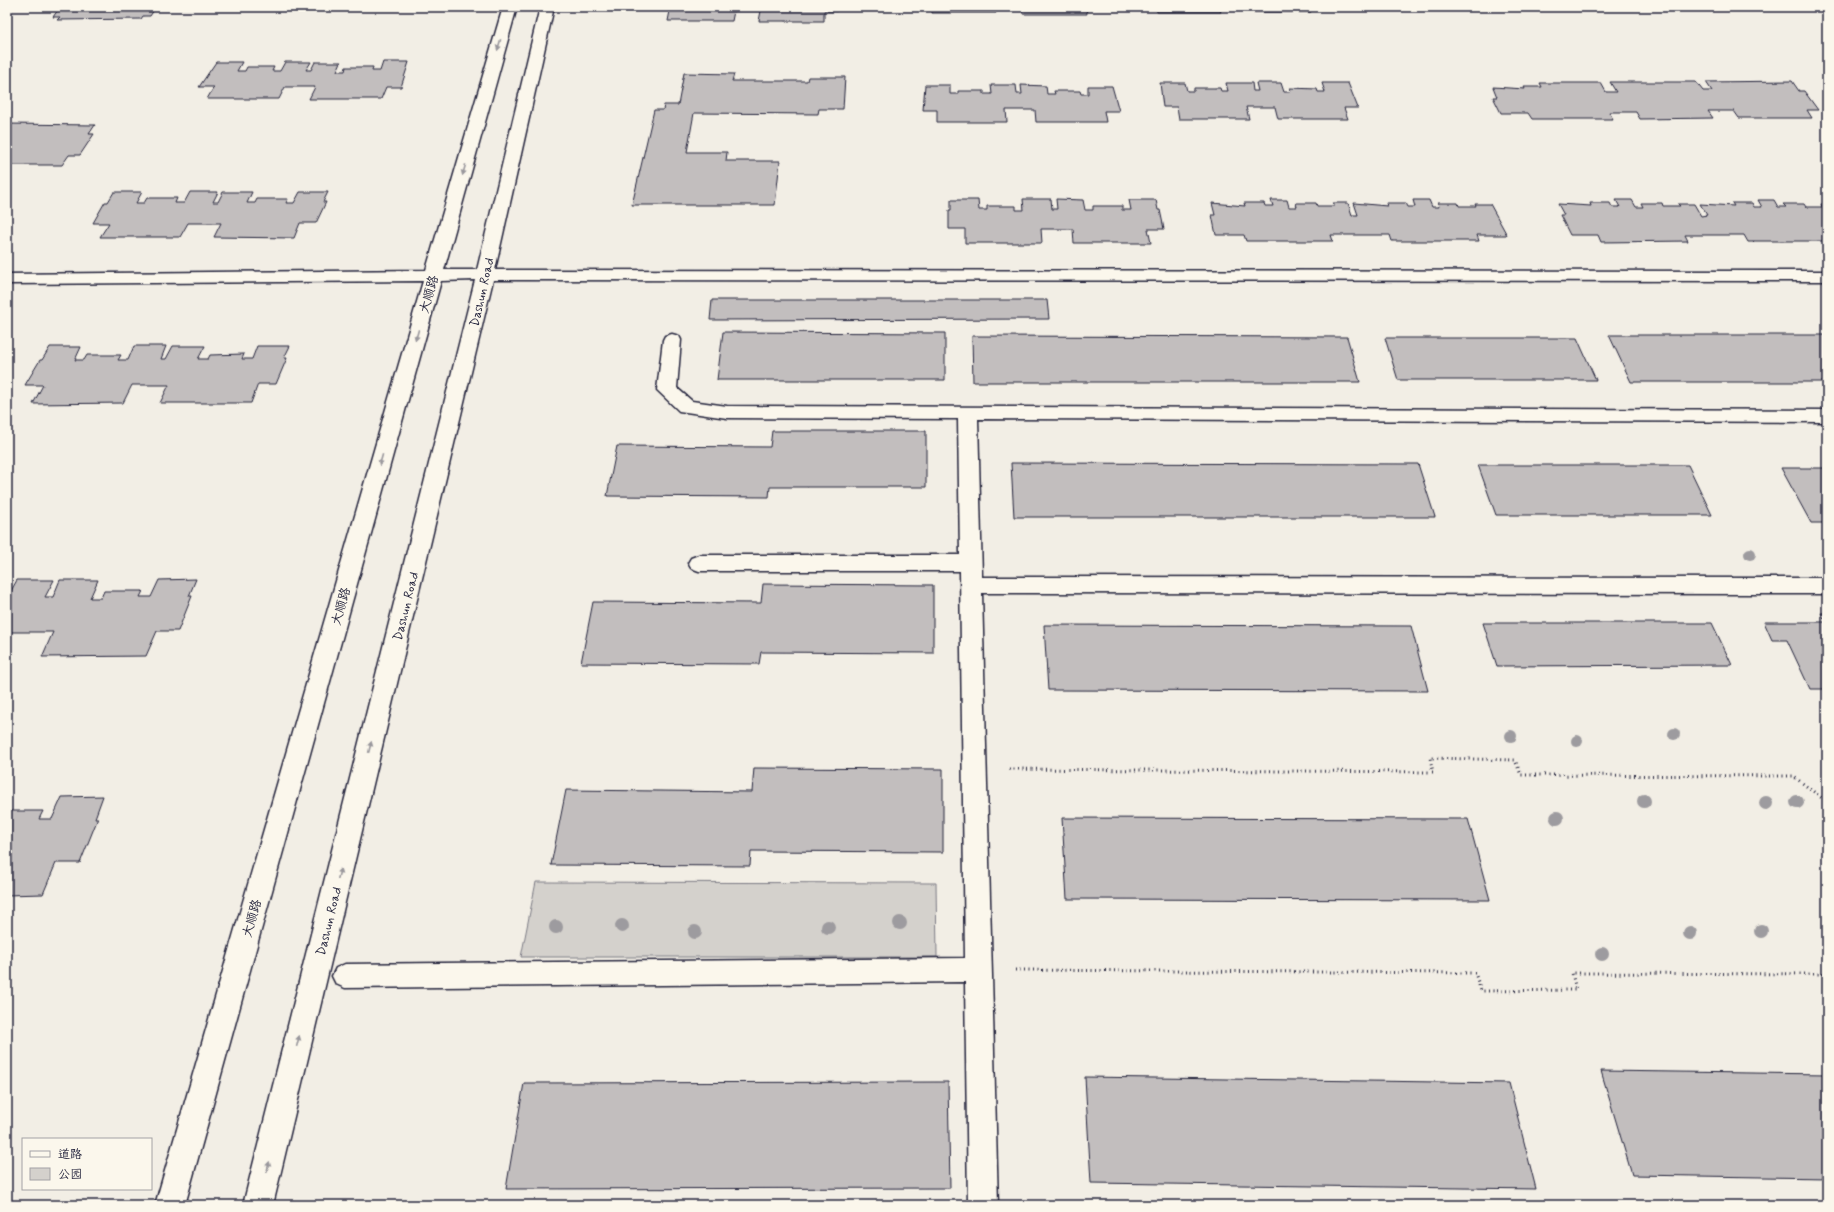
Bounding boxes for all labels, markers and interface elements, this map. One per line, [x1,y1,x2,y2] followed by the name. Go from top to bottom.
[496,39,502,51] one-way arrow
[460,163,466,176] one-way arrow
[466,256,499,328] street label: Dashun Road
[416,273,443,316] street label: 大顺路
[413,329,419,341] one-way arrow
[378,454,384,466] one-way arrow
[390,570,423,642] street label: Dashun Road
[328,585,355,628] street label: 大顺路
[367,741,373,753] one-way arrow
[337,868,343,880] one-way arrow
[313,885,346,957] street label: Dashun Road
[239,897,266,940] street label: 大顺路
[296,1035,302,1047] one-way arrow
[22,1138,152,1190] legend
[58,1147,82,1163] text: 道路
[265,1161,271,1173] one-way arrow
[58,1167,82,1183] text: 公园

